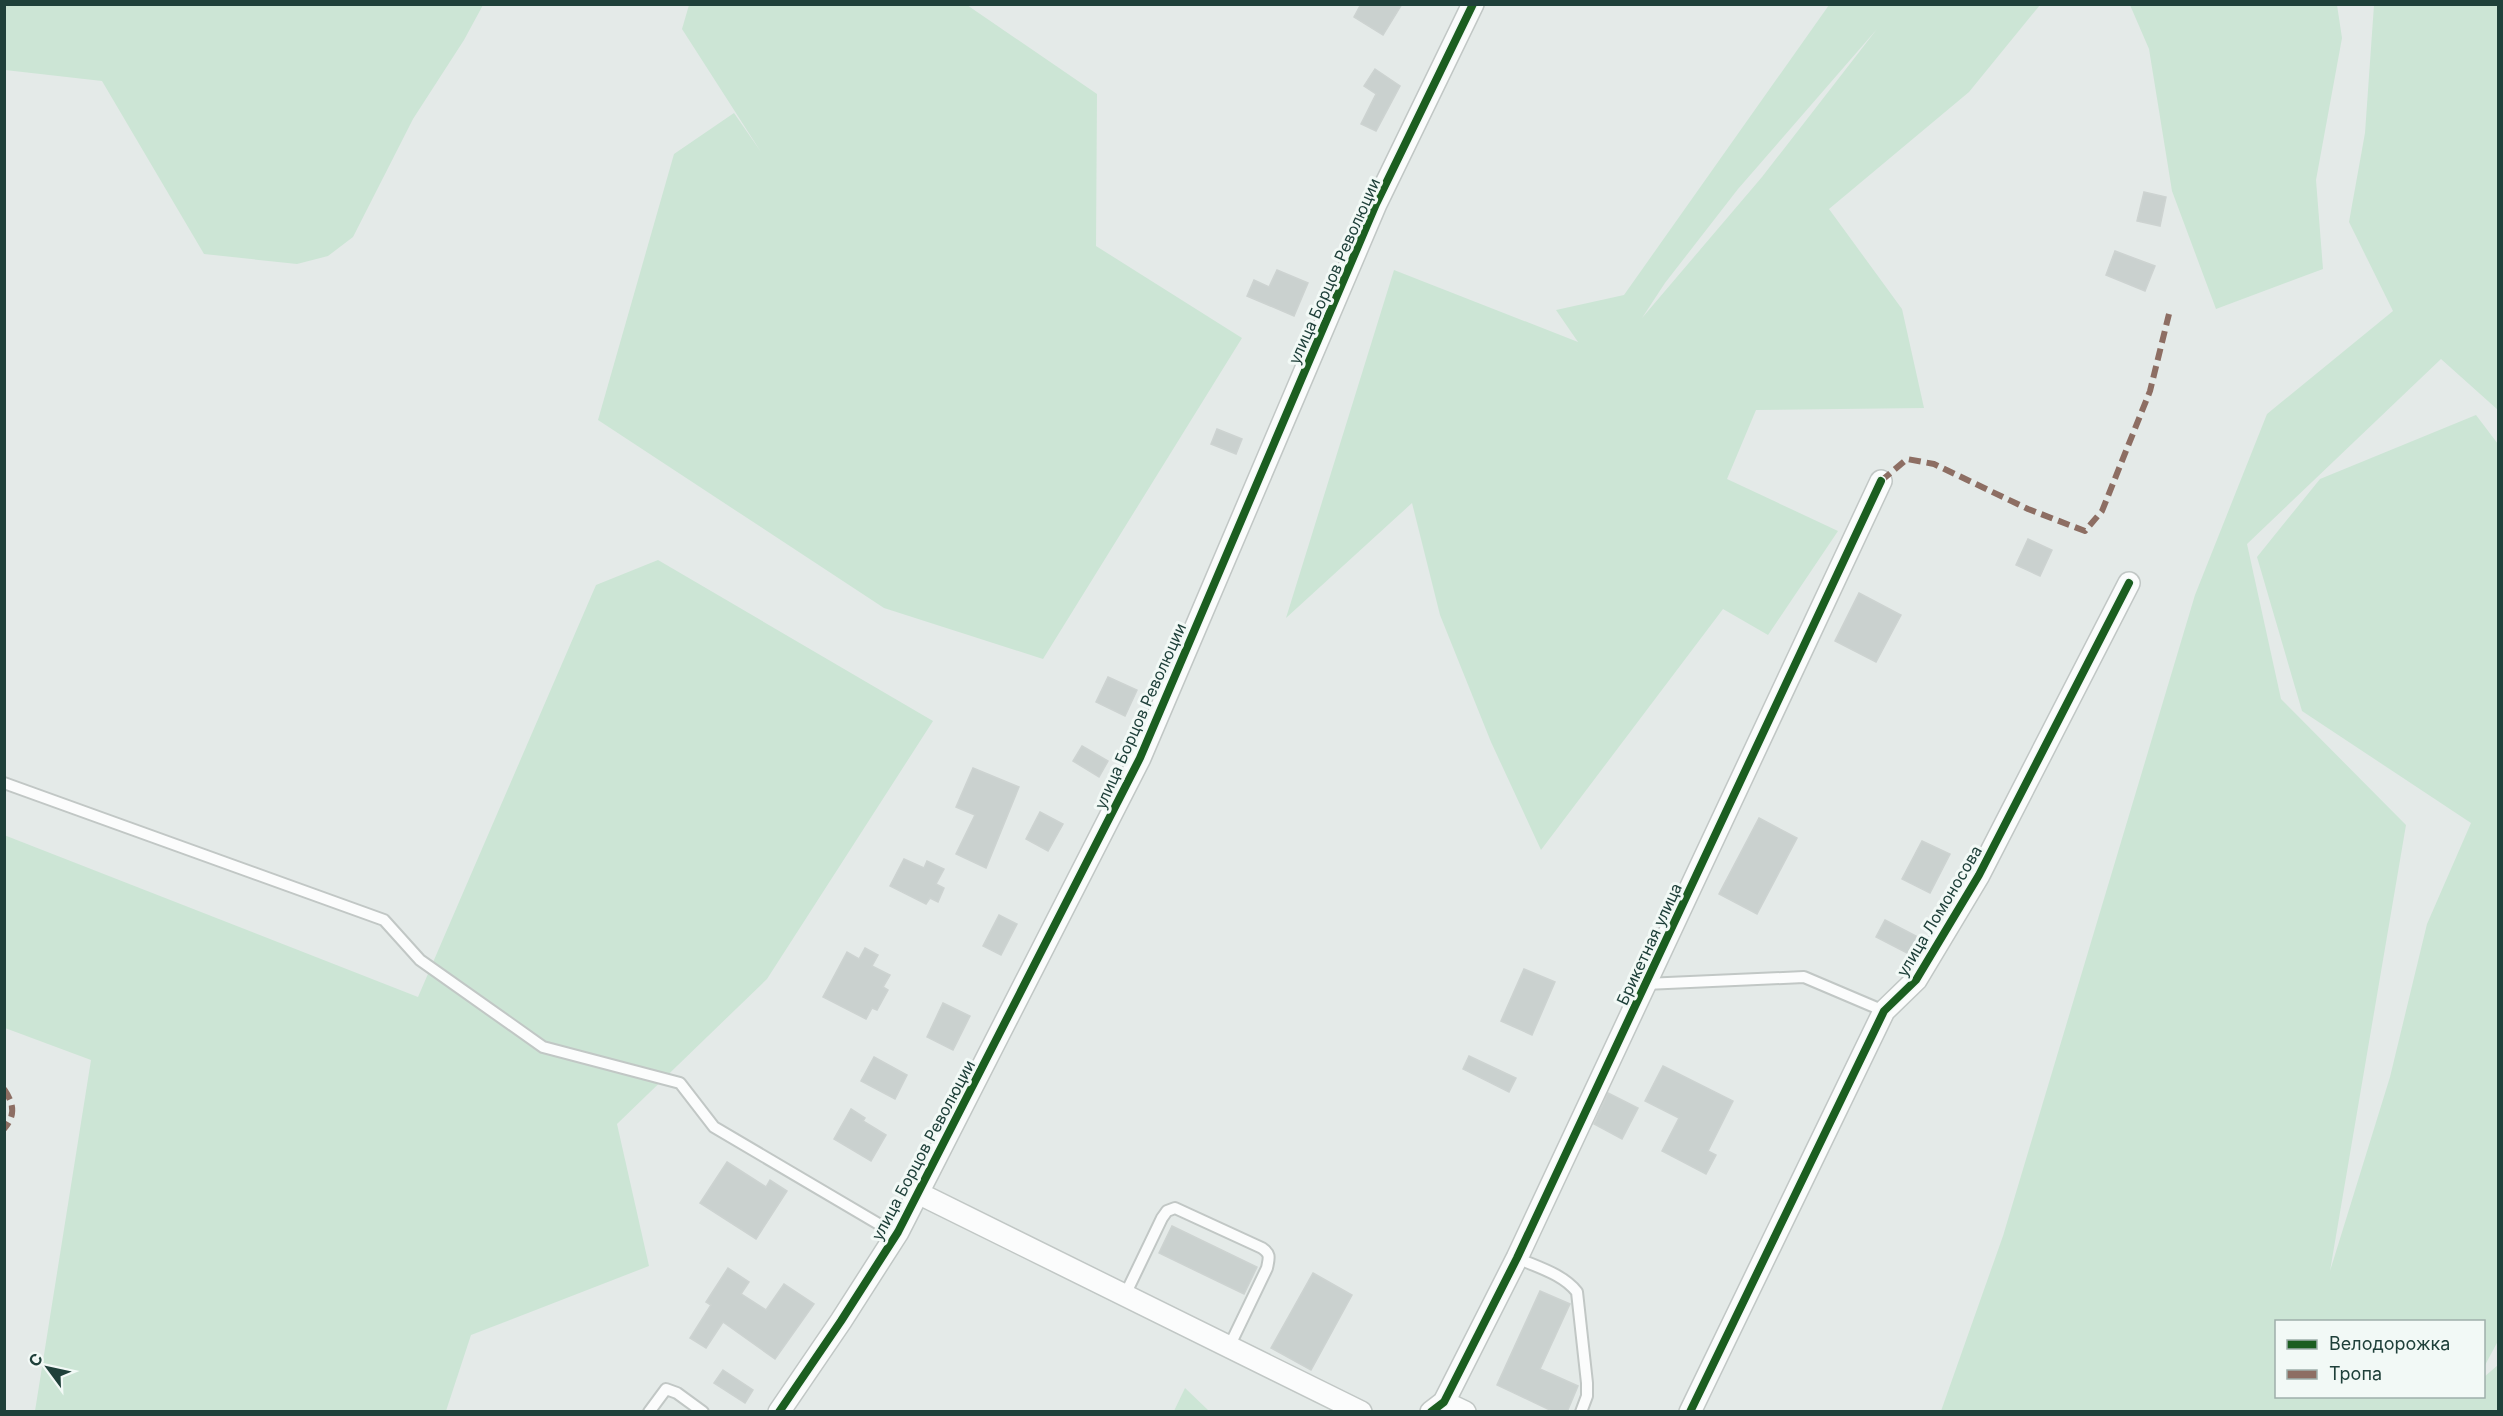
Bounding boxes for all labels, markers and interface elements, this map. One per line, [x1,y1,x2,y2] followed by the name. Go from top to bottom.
[1284,175,1384,367] street label: улица Борцов Революции
[1090,620,1190,812] street label: улица Борцов Революции
[1892,842,1986,980] street label: улица Ломоносова
[1612,880,1686,1008] street label: Брикетная улица
[867,1056,979,1244] street label: улица Борцов Революции
[2275,1320,2485,1398] legend
[2329,1333,2450,1354] text: Велодорожка
[18,1338,78,1398] north arrow
[24,1349,47,1370] text: С
[2329,1363,2382,1384] text: Тропа

